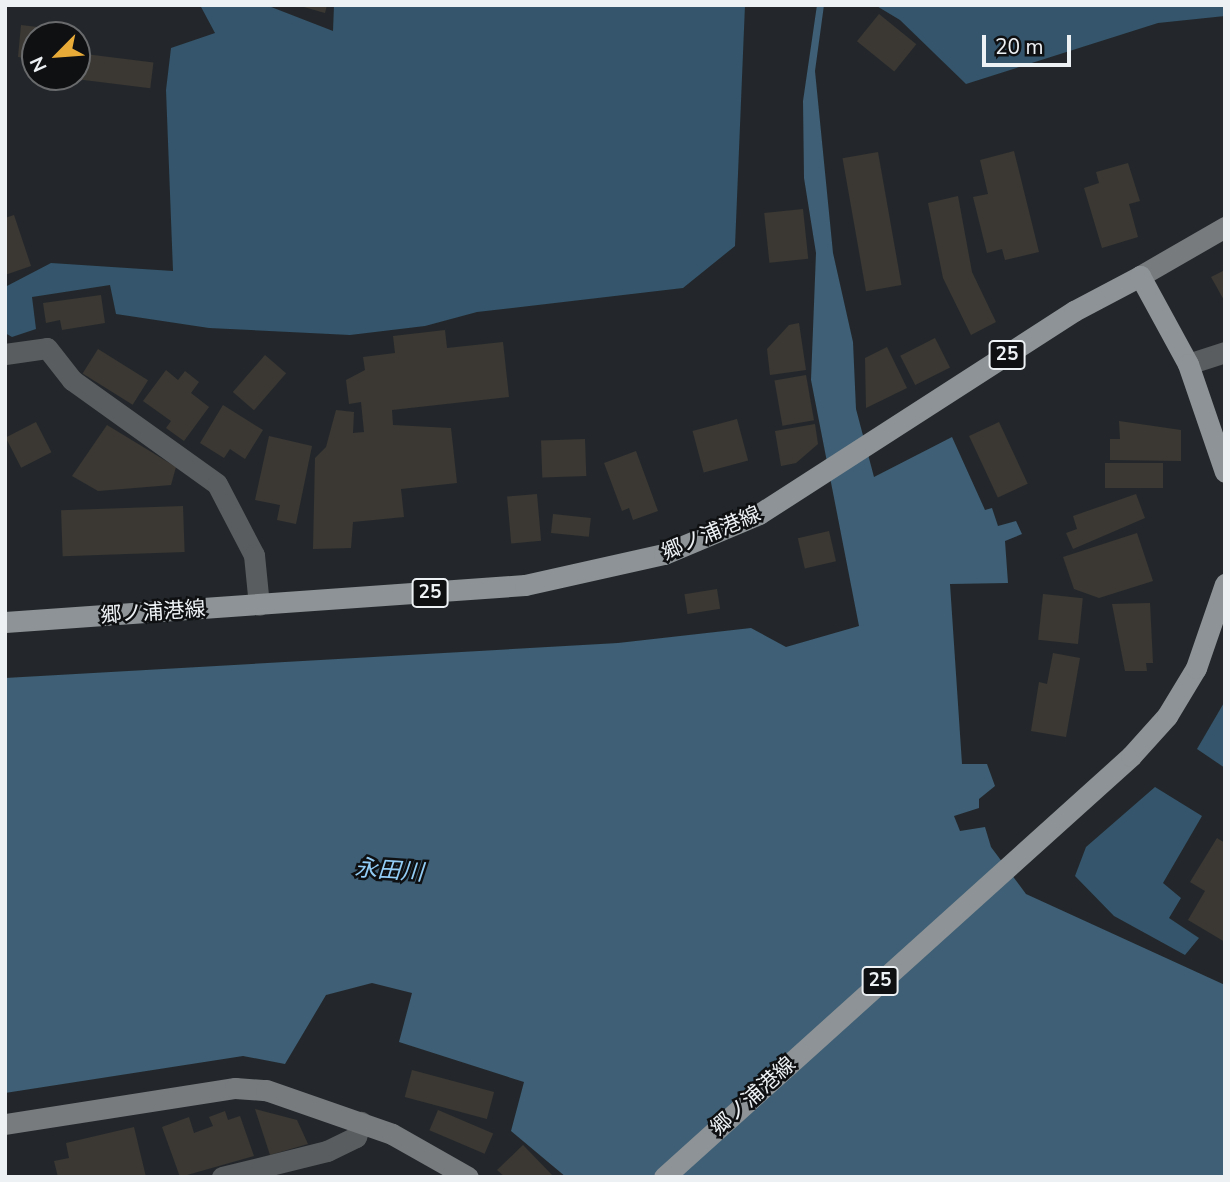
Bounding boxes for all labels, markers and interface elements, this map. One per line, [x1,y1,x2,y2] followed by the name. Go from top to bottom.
[21,21,91,91] north arrow
[985,21,1074,65] scale bar
[995,33,1044,61] text: 20 m
[24,52,54,76] text: N
[988,340,1026,370] road number: 25
[658,501,764,565] street label: 郷ノ浦港線
[411,578,449,608] road number: 25
[100,596,206,628] street label: 郷ノ浦港線
[354,855,424,887] water label: 永田川
[861,965,899,996] road number: 25
[706,1052,800,1140] street label: 郷ノ浦港線

